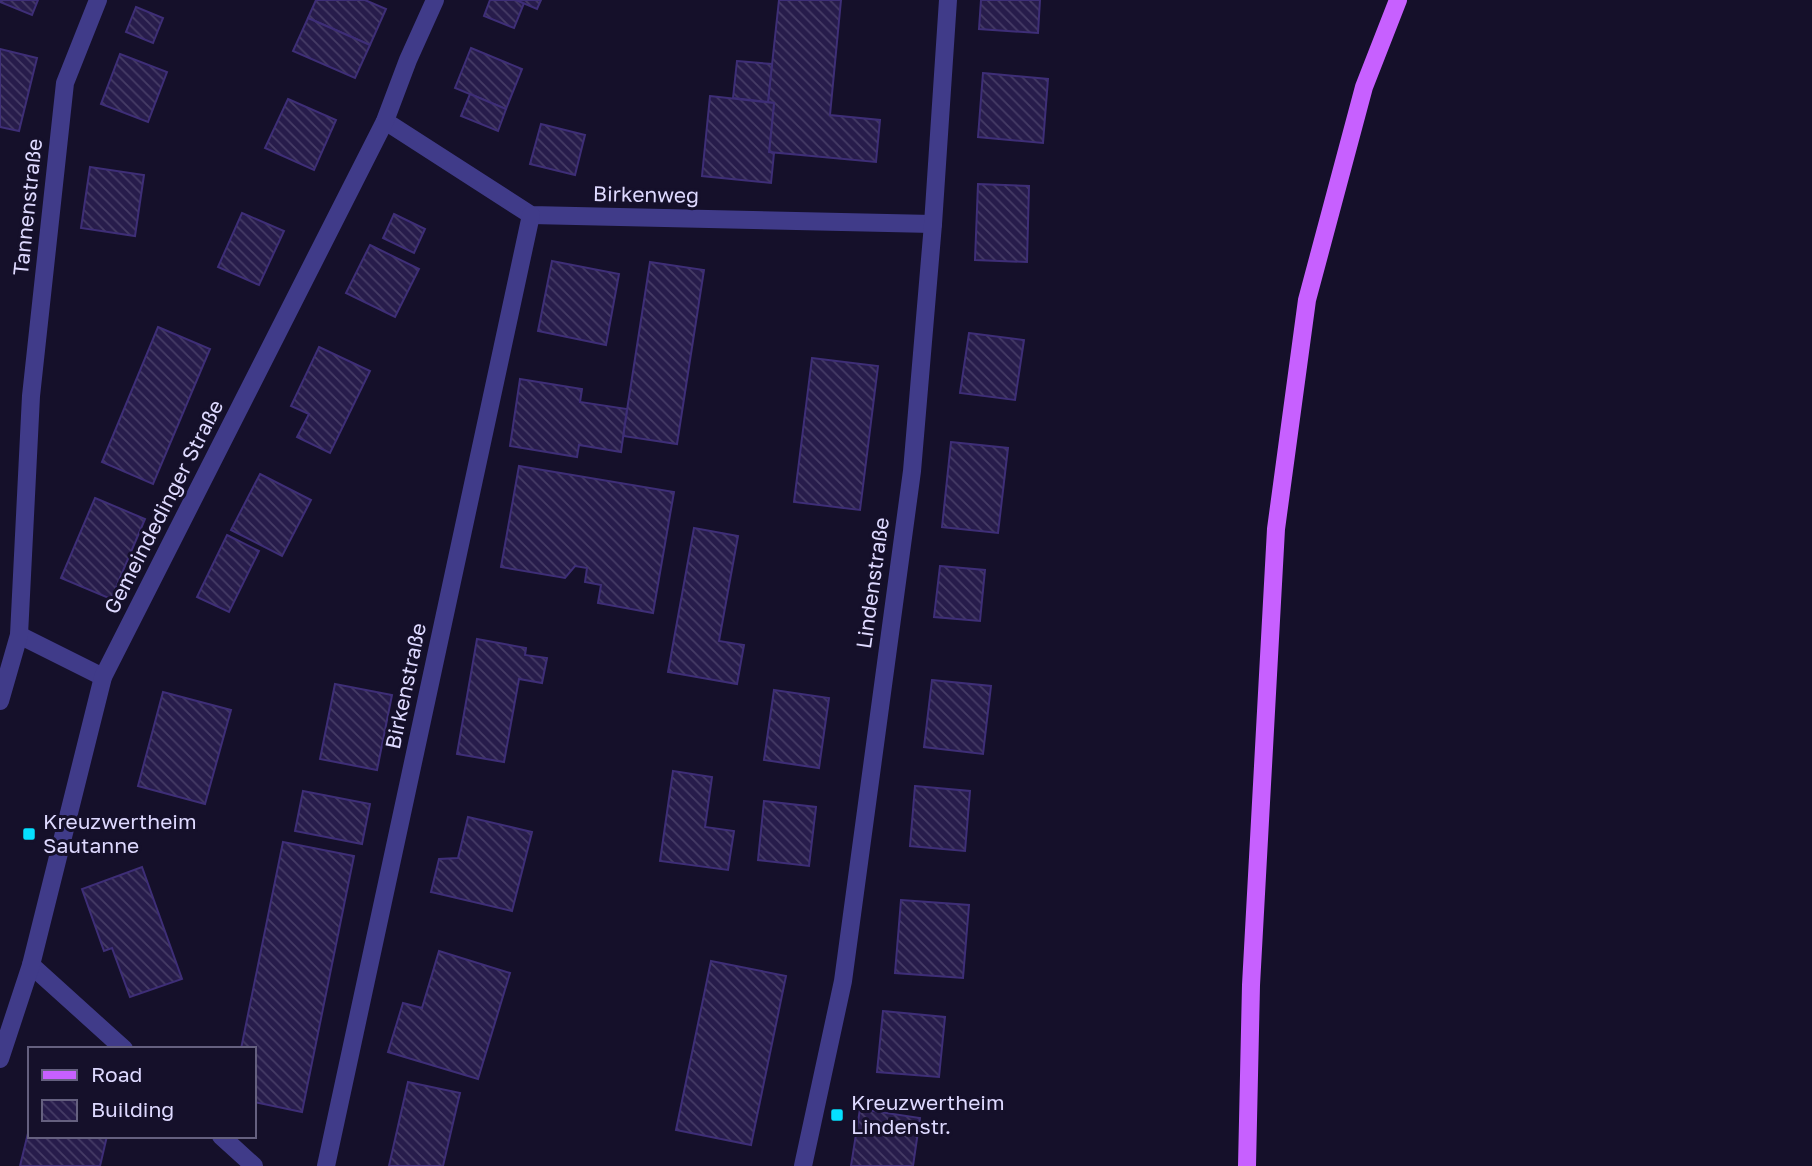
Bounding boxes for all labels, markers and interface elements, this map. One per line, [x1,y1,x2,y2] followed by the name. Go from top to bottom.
[7,137,47,277] street label: Tannenstraße
[593,180,699,208] street label: Birkenweg
[98,395,228,618] street label: Gemeindedinger Straße
[850,516,894,650] street label: Lindenstraße
[379,620,431,751] street label: Birkenstraße
[43,808,197,858] place label: Kreuzwertheim Sautanne
[21,826,37,842] marker: Kreuzwertheim Sautanne
[28,1047,256,1138] legend
[91,1061,142,1087] text: Road
[851,1089,1005,1139] place label: Kreuzwertheim Lindenstr.
[91,1096,174,1122] text: Building
[829,1107,845,1123] marker: Kreuzwertheim Lindenstr.

